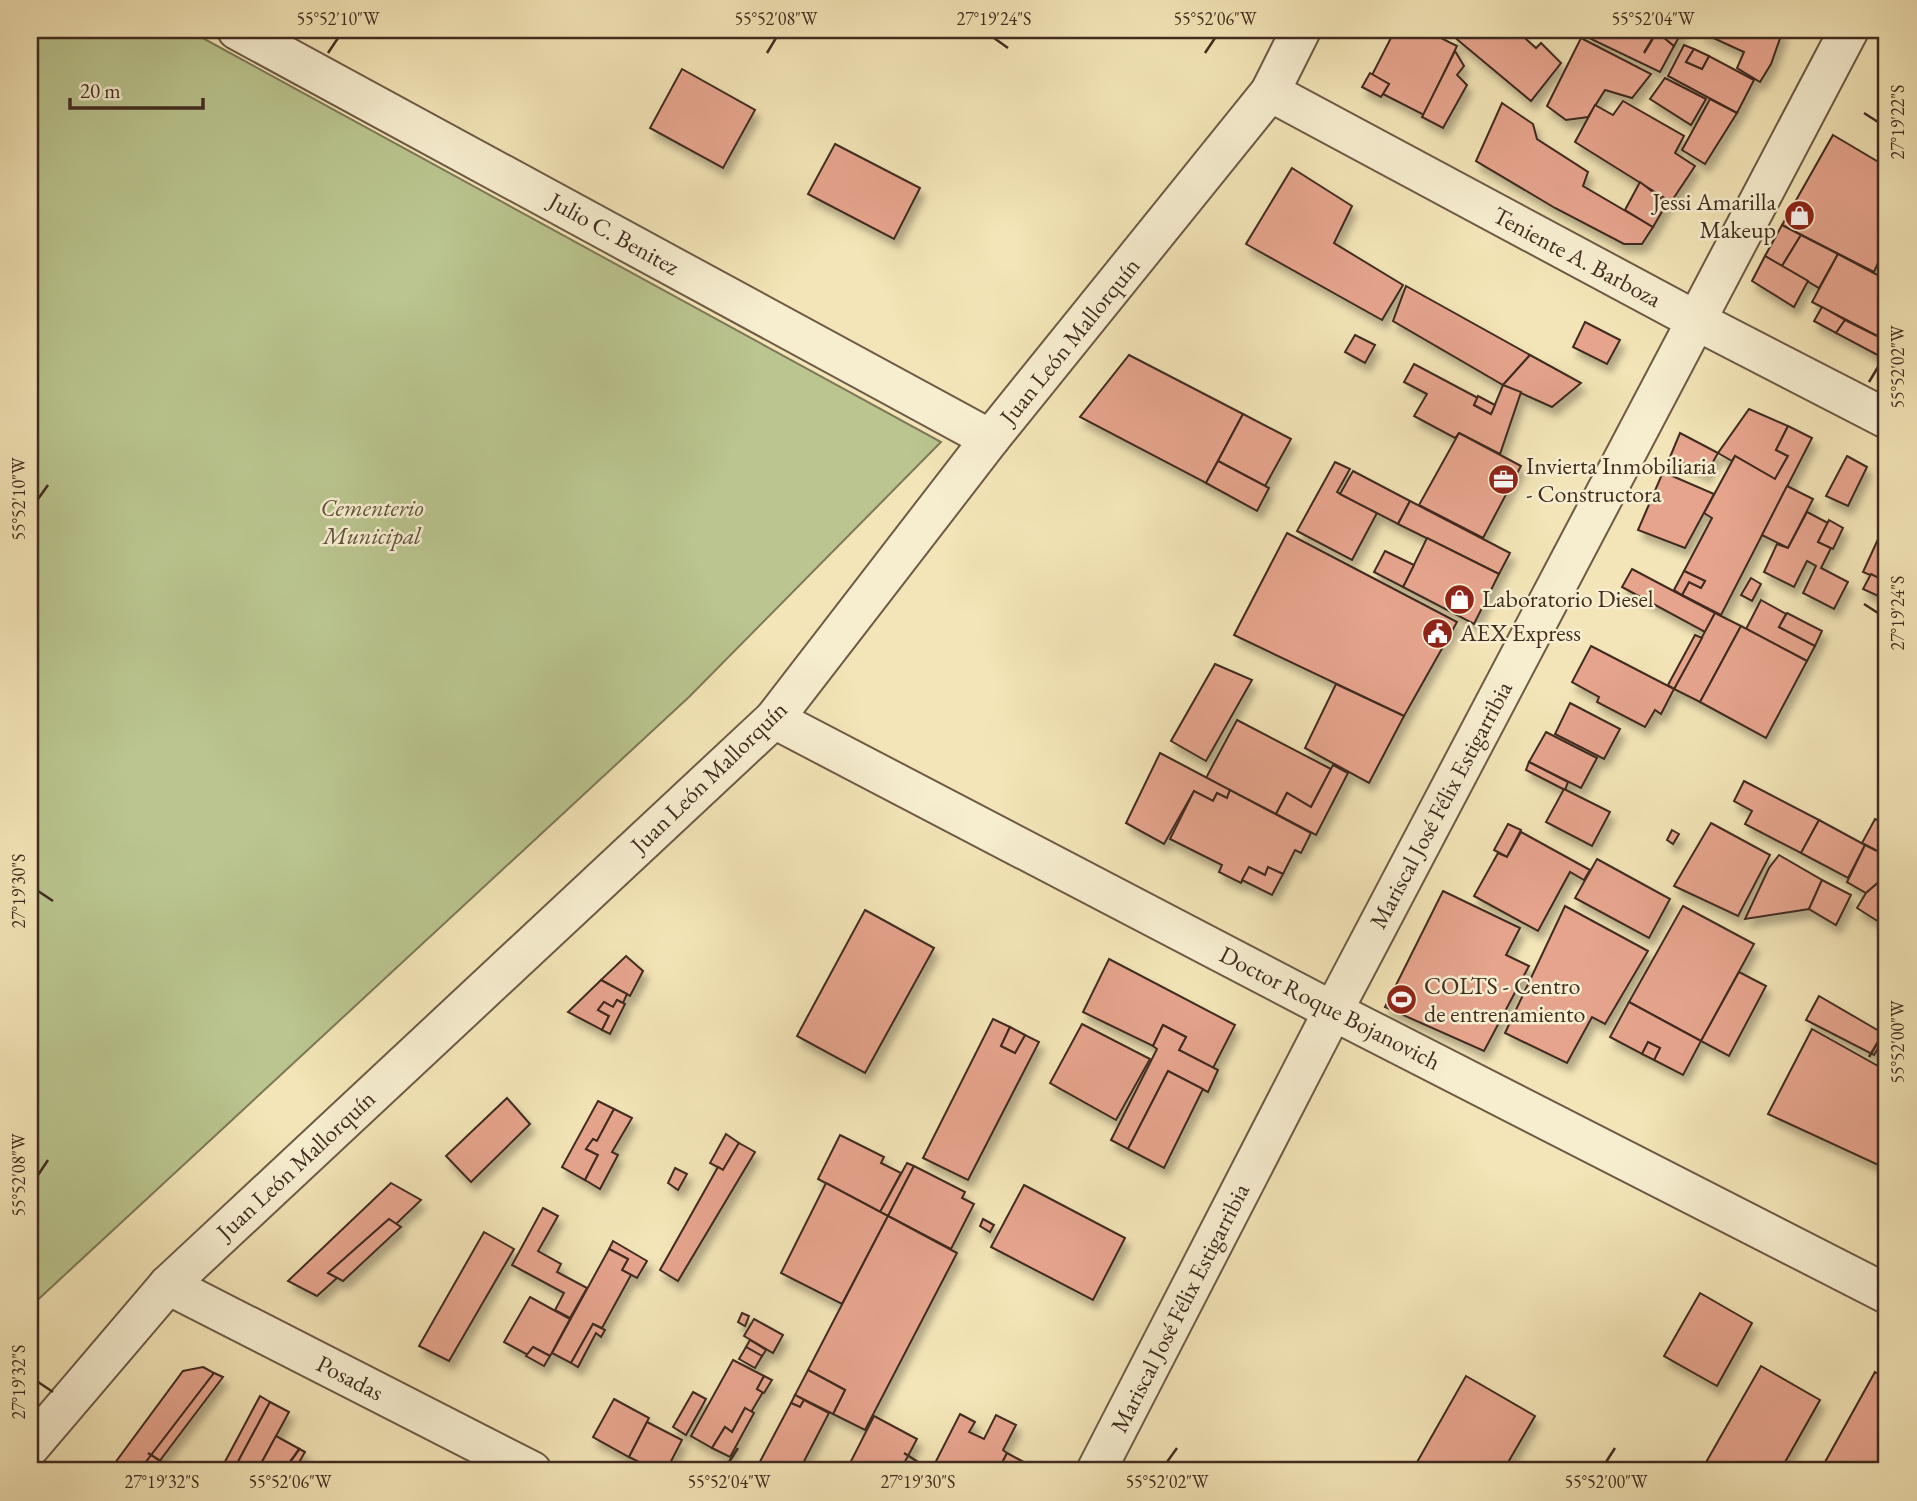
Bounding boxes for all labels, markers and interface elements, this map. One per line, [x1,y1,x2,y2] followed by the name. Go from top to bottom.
[296,7,380,30] text: 55°52'10"W
[734,7,818,30] text: 55°52'08"W
[957,7,1031,30] text: 27°19'24"S
[1173,7,1257,30] text: 55°52'06"W
[1611,7,1695,30] text: 55°52'04"W
[70,66,203,110] scale bar
[80,77,121,104] text: 20 m
[1886,85,1909,159] text: 27°19'22"S
[542,184,685,282] street label: Julio C. Benitez
[1650,186,1776,245] place label: Jessi Amarilla Makeup
[1488,199,1667,314] street label: Teniente A. Barboza
[1782,199,1816,233] shop icon: Jessi Amarilla Makeup
[991,251,1147,432] street label: Juan León Mallorquín
[1886,325,1909,409] text: 55°52'02"W
[1526,450,1717,509] place label: Invierta Inmobiliaria - Constructora
[7,457,30,541] text: 55°52'10"W
[1486,463,1520,497] office icon: Invierta Inmobiliaria - Constructora
[320,492,424,551] park label: Cementerio Municipal
[1886,576,1909,650] text: 27°19'24"S
[1442,582,1476,616] shop icon: Laboratorio Diesel
[1482,583,1654,614] place label: Laboratorio Diesel
[1420,616,1454,650] public building icon: AEX Express
[1459,617,1581,648] place label: AEX Express
[1362,675,1519,934] street label: Mariscal José Félix Estigarribia
[622,694,794,861] street label: Juan León Mallorquín
[7,854,30,928] text: 27°19'30"S
[1214,938,1446,1077] street label: Doctor Roque Bojanovich
[1424,970,1586,1029] place label: COLTS - Centro de entrenamiento
[1384,983,1418,1017] sports icon: COLTS - Centro de entrenamiento
[1886,1000,1909,1084] text: 55°52'00"W
[208,1083,382,1248] street label: Juan León Mallorquín
[7,1133,30,1217] text: 55°52'08"W
[1103,1177,1256,1438] street label: Mariscal José Félix Estigarribia
[7,1345,30,1419] text: 27°19'32"S
[312,1348,389,1407] street label: Posadas
[125,1470,199,1493] text: 27°19'32"S
[248,1470,332,1493] text: 55°52'06"W
[687,1470,771,1493] text: 55°52'04"W
[881,1470,955,1493] text: 27°19'30"S
[1125,1470,1209,1493] text: 55°52'02"W
[1564,1470,1648,1493] text: 55°52'00"W

